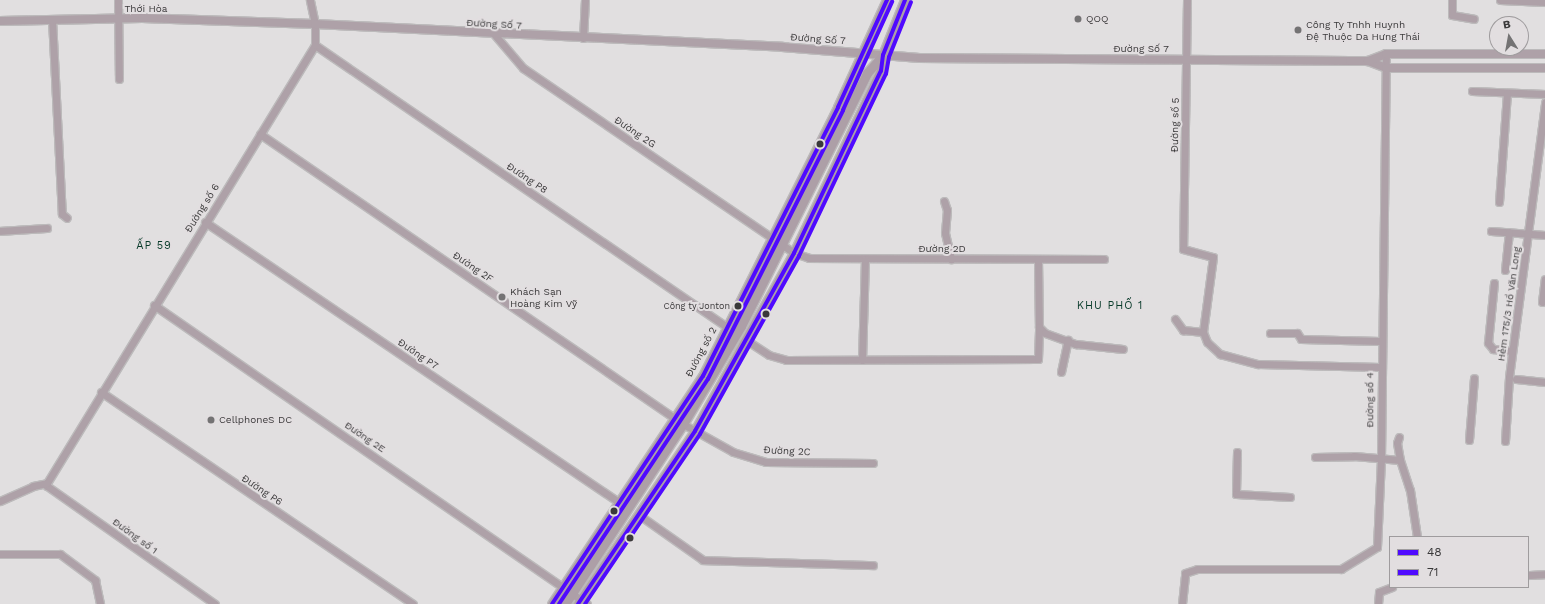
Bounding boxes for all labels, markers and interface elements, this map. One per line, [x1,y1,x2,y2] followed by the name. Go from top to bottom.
[124,3,168,15] street label: Thới Hòa
[1086,13,1108,25] place label: QOQ
[1073,14,1083,24] marker: QOQ
[1489,16,1529,56] north arrow
[466,17,522,31] street label: Đường Số 7
[1306,18,1421,42] place label: Công Ty Tnhh Huynh Đệ Thuộc Da Hưng Thái
[1502,18,1512,32] text: B
[1293,25,1303,35] marker: Công Ty Tnhh Huynh Đệ Thuộc Da Hưng Thái
[790,31,846,47] street label: Đường Số 7
[1113,43,1169,55] street label: Đường Số 7
[1169,97,1181,153] street label: Đường số 5
[612,114,658,150] street label: Đường 2G
[815,139,825,149] unlabelled marker
[504,160,550,196] street label: Đường P8
[182,181,222,235] street label: Đường số 6
[136,239,172,253] district label: ẤP 59
[918,243,966,255] street label: Đường 2D
[1495,246,1523,362] street label: Hẻm 175/3 Hồ Văn Long
[450,249,496,285] street label: Đường 2F
[510,285,578,308] place label: Khách Sạn Hoàng Kim Vỹ
[497,292,507,302] marker: Khách Sạn Hoàng Kim Vỹ
[1077,299,1143,313] district label: KHU PHỐ 1
[663,301,730,311] place label: Công ty Jonton
[733,301,743,311] marker: Công ty Jonton
[761,309,771,319] unlabelled marker
[683,325,719,379] street label: Đường số 2
[396,336,440,372] street label: Đường P7
[1364,372,1376,428] street label: Đường số 4
[219,414,292,426] place label: CellphoneS DC
[206,415,216,425] marker: CellphoneS DC
[342,419,388,455] street label: Đường 2E
[763,444,811,458] street label: Đường 2C
[239,472,285,508] street label: Đường P6
[609,506,619,516] unlabelled marker
[110,516,160,556] street label: Đường số 1
[625,533,635,543] unlabelled marker
[1389,536,1529,588] legend
[1427,545,1442,559] text: 48
[1427,565,1438,579] text: 71

